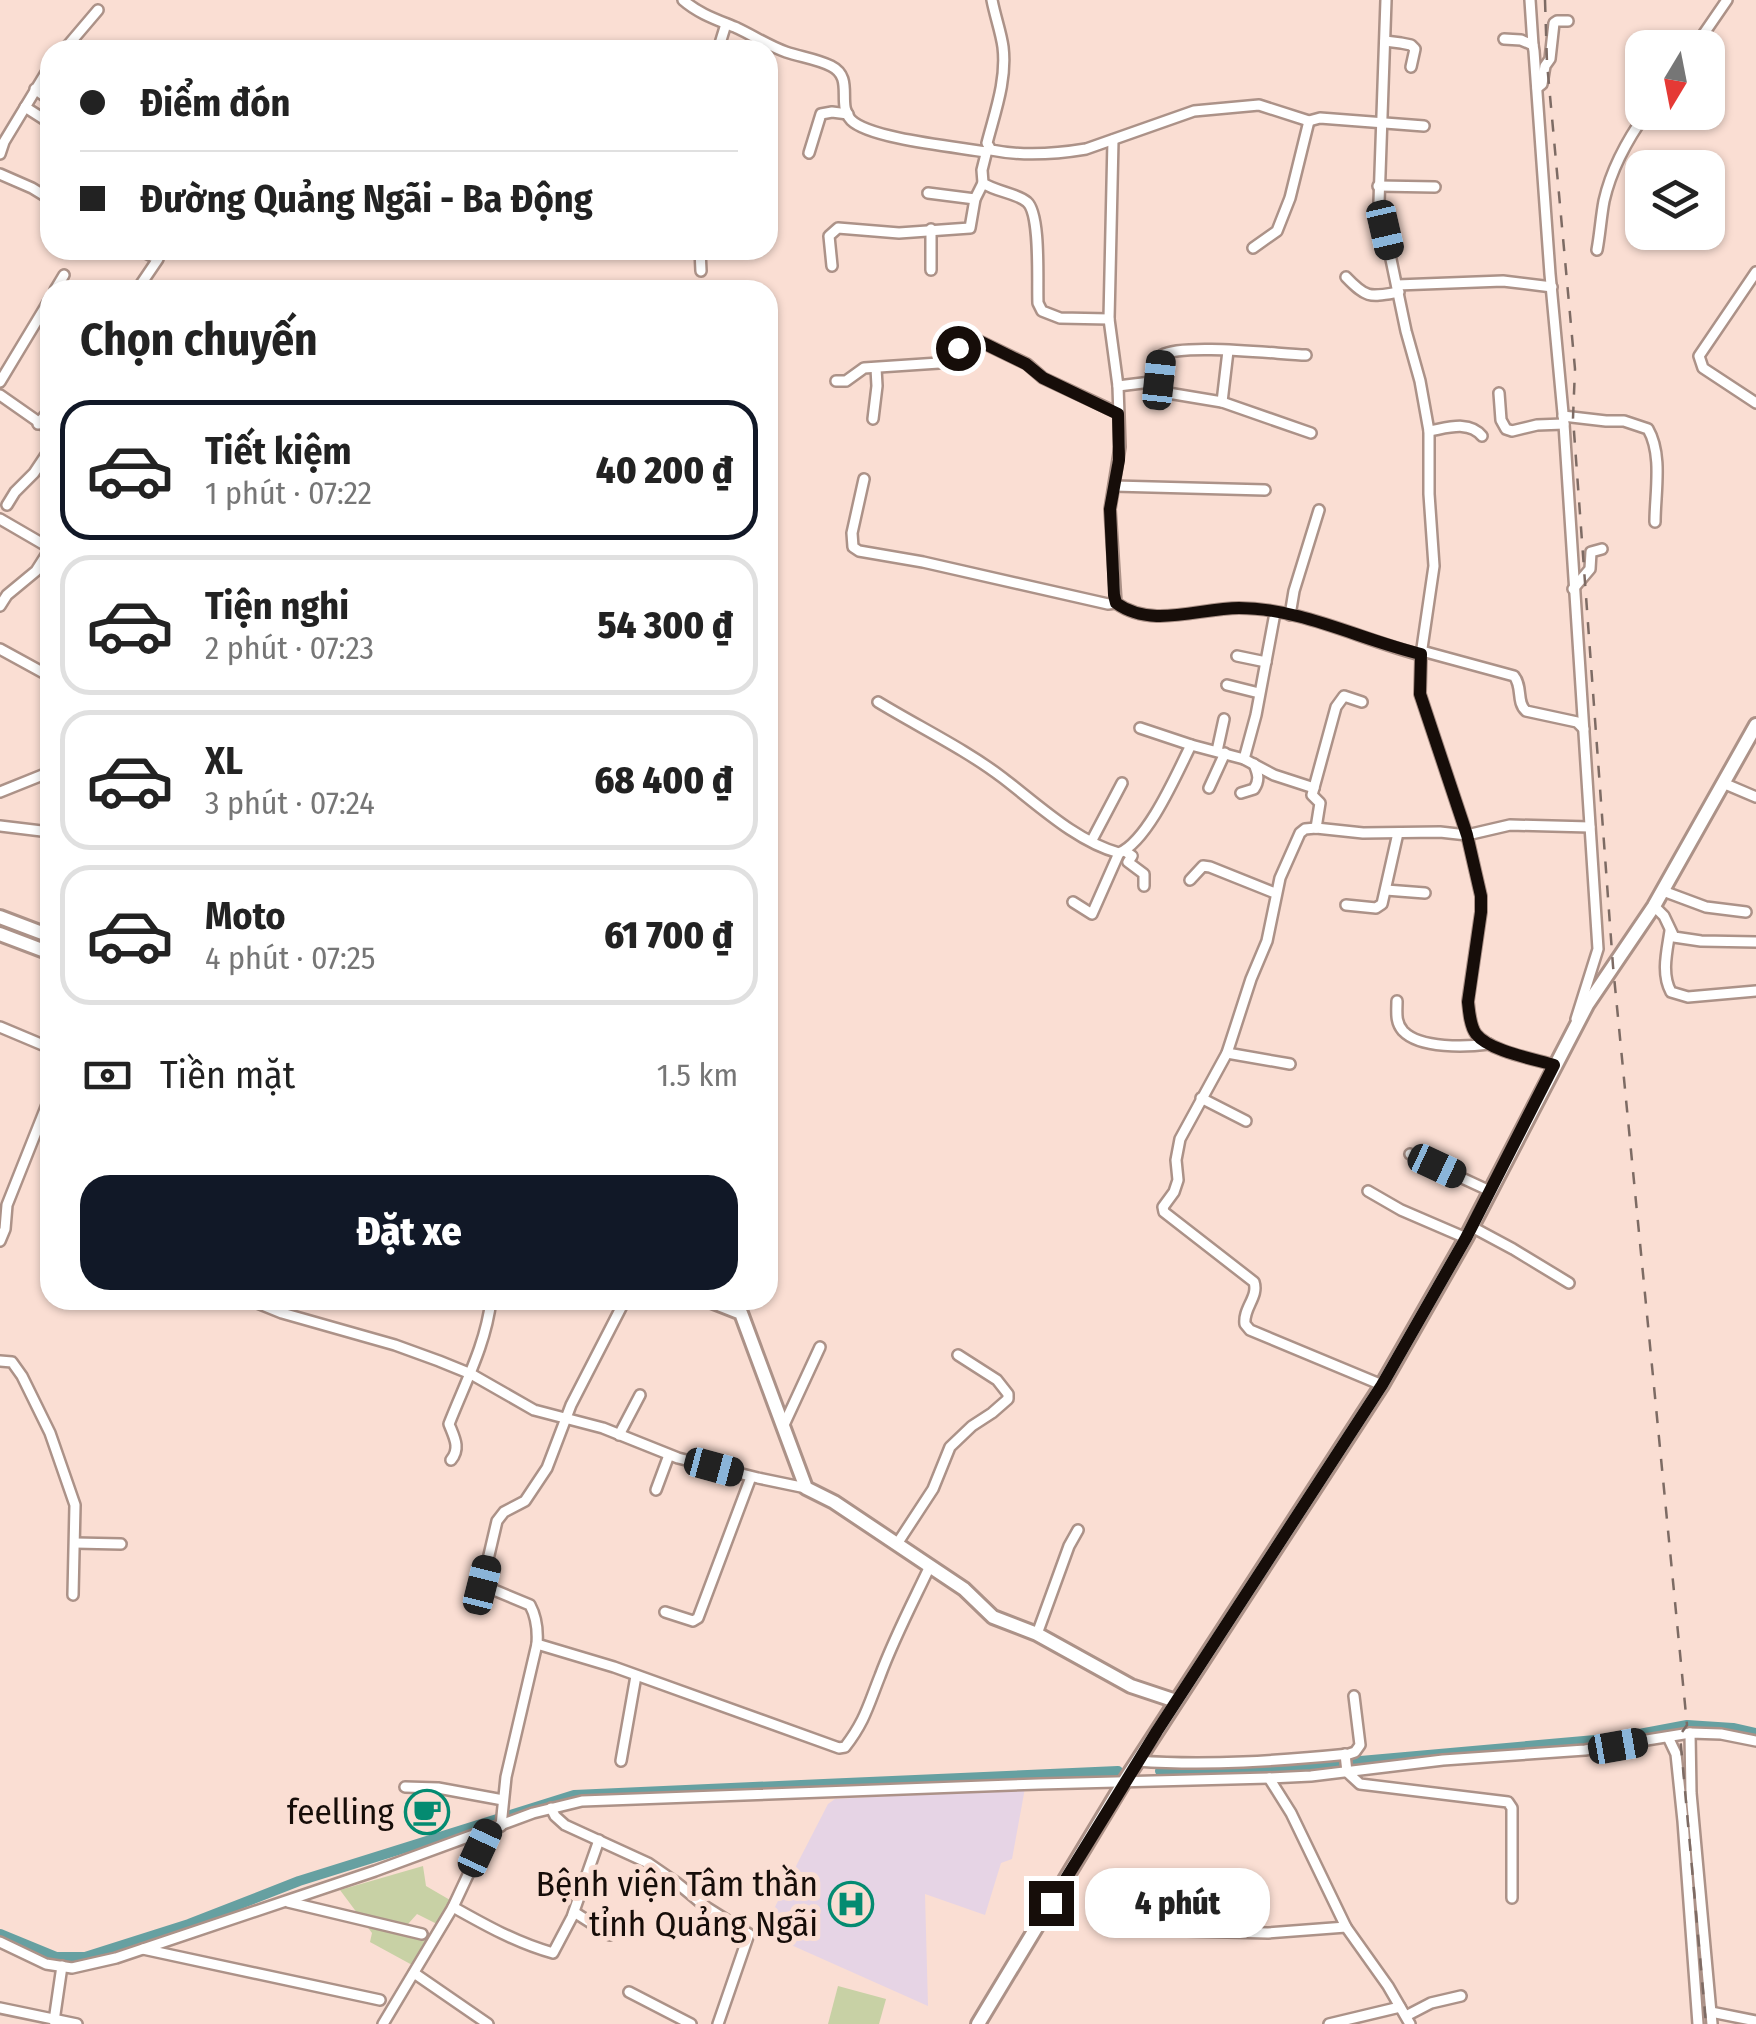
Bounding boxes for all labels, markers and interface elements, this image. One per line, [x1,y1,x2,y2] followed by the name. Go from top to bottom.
[1625,30,1725,130] north arrow
[1625,30,1725,250] map controls
[140,80,290,126] text: Điểm đón
[1625,150,1725,250] button: layers
[140,176,593,222] text: Đường Quảng Ngãi - Ba Động
[1364,197,1406,263] car
[80,313,318,367] text: Chọn chuyến
[936,326,981,371] route start
[1141,349,1177,411] car
[85,425,175,515] icon: car
[205,428,351,474] text: Tiết kiệm
[596,447,733,493] text: 40 200 ₫
[205,474,372,512] text: 1 phút · 07:22
[85,580,175,670] icon: car
[205,583,349,629] text: Tiện nghi
[597,602,733,648] text: 54 300 ₫
[205,629,374,667] text: 2 phút · 07:23
[85,735,175,825] icon: car
[205,738,243,784] text: XL
[594,757,733,803] text: 68 400 ₫
[205,784,375,822] text: 3 phút · 07:24
[85,890,175,980] icon: car
[205,893,286,939] text: Moto
[604,912,733,958] text: 61 700 ₫
[205,939,376,977] text: 4 phút · 07:25
[80,1048,135,1103] icon: cash
[160,1052,295,1098] text: Tiền mặt
[657,1056,738,1094] text: 1.5 km
[1403,1140,1471,1192] car
[80,1175,738,1290] button: Đặt xe
[681,1445,747,1489] car
[460,1552,504,1618] car
[1586,1726,1650,1766] car
[404,1789,450,1835] cafe icon: feelling
[287,1791,395,1833] place label: feelling
[454,1814,506,1882] car
[536,1863,818,1945] place label: Bệnh viện Tâm thần tỉnh Quảng Ngãi
[1086,1868,1271,1938] callout: 4 phút
[828,1881,874,1927] hospital icon: Bệnh viện Tâm thần tỉnh Quảng Ngãi
[1029,1881,1074,1926] route end
[1135,1884,1220,1922] text: 4 phút

